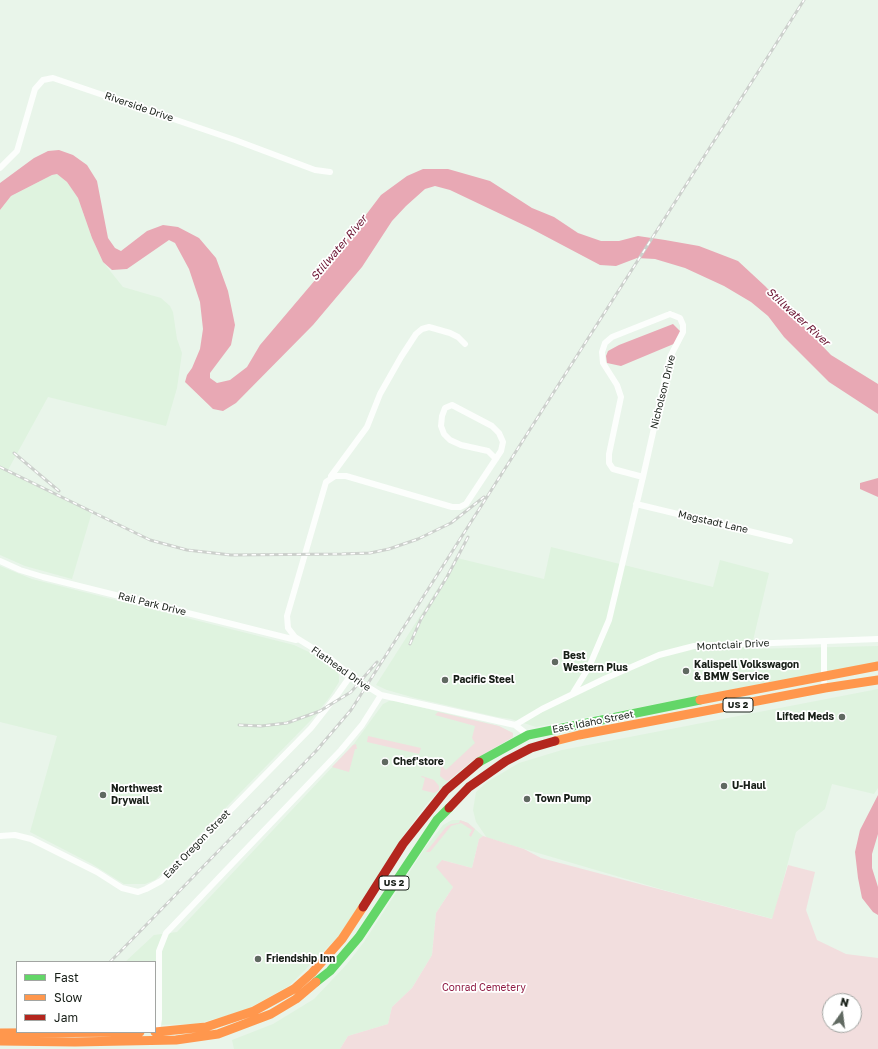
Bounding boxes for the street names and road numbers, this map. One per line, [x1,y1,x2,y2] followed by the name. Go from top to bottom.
[103,90,175,124] street label: Riverside Drive
[648,354,678,430] street label: Nicholson Drive
[677,508,749,536] street label: Magstadt Lane
[117,590,187,618] street label: Rail Park Drive
[696,637,770,653] street label: Montclair Drive
[309,644,373,694] street label: Flathead Drive
[723,698,753,712] road number: US 2
[551,708,635,736] street label: East Idaho Street
[161,807,233,881] street label: East Oregon Street
[379,876,409,890] road number: US 2

